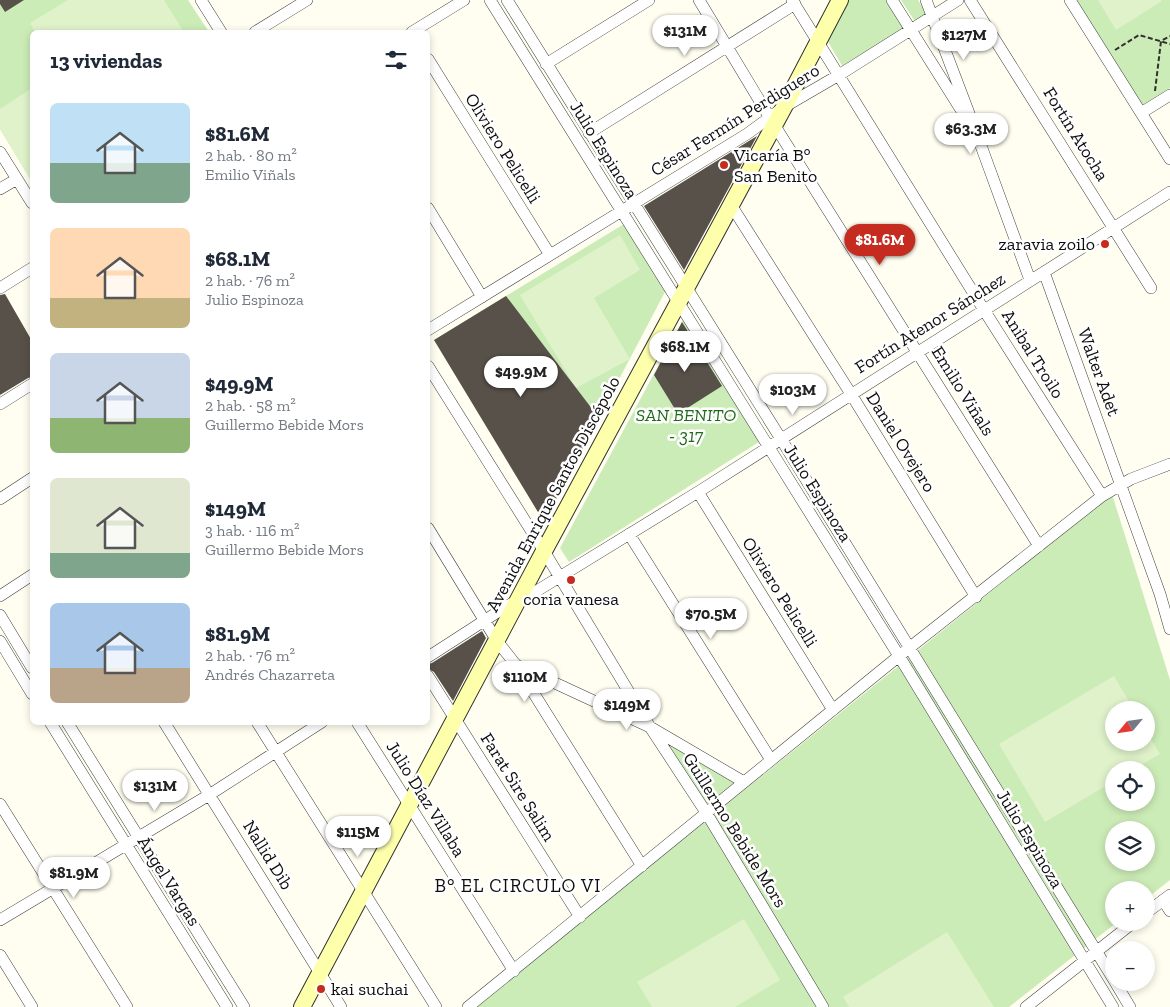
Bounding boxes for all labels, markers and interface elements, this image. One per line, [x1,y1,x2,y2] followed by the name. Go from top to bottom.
[650,15,720,57] pin: $131M
[929,18,999,61] pin: $127M
[663,21,707,40] text: $131M
[941,25,987,44] text: $127M
[382,46,410,74] icon: filters
[50,48,162,73] text: 13 viviendas
[647,59,823,181] street label: César Fermín Perdiguero
[1038,83,1114,185] street label: Fortín Atocha
[460,89,546,207] street label: Oliviero Pelicelli
[565,97,643,203] street label: Julio Espinoza
[930,112,1012,155] pin: $63.3M
[945,119,997,138] text: $63.3M
[205,121,270,146] text: $81.6M
[90,123,150,183] icon: home
[733,144,817,187] place label: Vicaría B° San Benito
[205,146,297,165] text: 2 hab. · 80 m²
[718,159,730,171] marker: Vicaría B° San Benito
[205,165,295,184] text: Emilio Viñals
[839,224,921,266] pin: $81.6M
[855,230,905,249] text: $81.6M
[998,233,1095,255] place label: zaravia zoilo
[1099,238,1111,250] marker: zaravia zoilo
[205,246,270,271] text: $68.1M
[90,248,150,308] icon: home
[851,268,1009,378] street label: Fortín Atenor Sánchez
[205,271,295,290] text: 2 hab. · 76 m²
[205,290,304,309] text: Julio Espinoza
[997,306,1069,402] street label: Anibal Troilo
[1073,325,1125,419] street label: Walter Adet
[644,330,726,373] pin: $68.1M
[660,337,710,356] text: $68.1M
[927,342,999,440] street label: Emilio Viñals
[480,356,562,398] pin: $49.9M
[495,362,547,381] text: $49.9M
[205,371,273,396] text: $49.9M
[481,372,625,616] street label: Avenida Enrique Santos Discépolo
[90,373,150,433] icon: home
[758,374,828,416] pin: $103M
[770,380,816,399] text: $103M
[861,388,941,496] street label: Daniel Ovejero
[205,396,296,415] text: 2 hab. · 58 m²
[636,404,736,447] park label: SAN BENITO - 317
[205,415,364,434] text: Guillermo Bebide Mors
[779,440,857,546] street label: Julio Espinoza
[205,496,266,521] text: $149M
[90,498,150,558] icon: home
[205,521,300,540] text: 3 hab. · 116 m²
[737,533,823,651] street label: Oliviero Pelicelli
[205,540,364,559] text: Guillermo Bebide Mors
[565,574,577,586] marker: coria vanesa
[523,588,619,610] place label: coria vanesa
[670,598,752,640] pin: $70.5M
[685,604,737,623] text: $70.5M
[205,621,270,646] text: $81.9M
[90,623,150,683] icon: home
[205,646,295,665] text: 2 hab. · 76 m²
[490,660,560,703] pin: $110M
[205,665,335,684] text: Andrés Chazarreta
[503,667,547,686] text: $110M
[592,688,662,731] pin: $149M
[604,695,650,714] text: $149M
[1105,701,1155,751] north arrow
[1105,701,1155,991] map controls
[476,729,560,846] street label: Farat Sire Salim
[382,737,471,861] street label: Julio Díaz Villaba
[678,748,792,912] street label: Guillermo Bebide Mors
[1105,761,1155,811] button: locate
[120,770,190,812] pin: $131M
[133,776,177,795] text: $131M
[992,786,1068,893] street label: Julio Espinoza
[238,816,298,894] street label: Nallid Dib
[323,816,393,858] pin: $115M
[1105,821,1155,871] button: layers
[336,822,380,841] text: $115M
[133,832,205,930] street label: Ángel Vargas
[33,856,115,899] pin: $81.9M
[49,863,99,882] text: $81.9M
[435,874,601,897] district label: B° EL CIRCULO VI
[1105,881,1155,931] button: +
[1105,941,1155,991] button: −
[331,978,408,1000] place label: kai suchai
[315,983,327,995] marker: kai suchai

